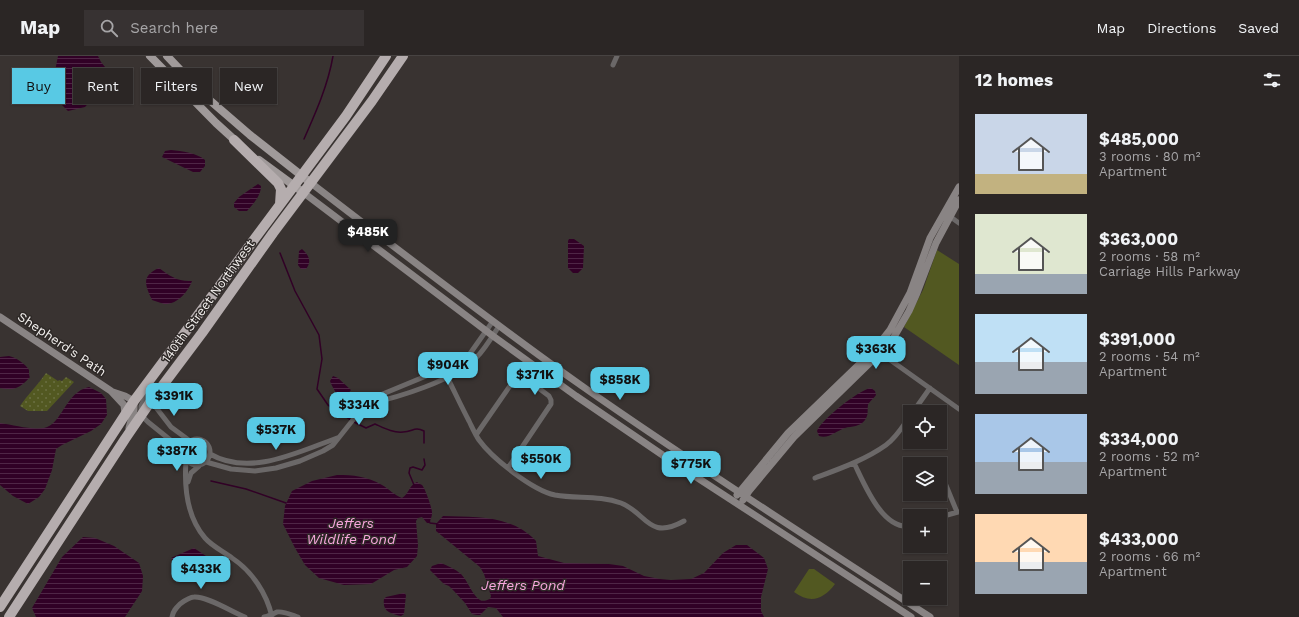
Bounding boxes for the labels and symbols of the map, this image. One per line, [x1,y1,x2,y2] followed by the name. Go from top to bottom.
[340,219,396,253] pin: $485K
[158,236,258,366] street label: 140th Street Northwest
[15,309,109,379] street label: Shepherd's Path
[848,336,904,370] pin: $363K
[420,352,476,386] pin: $904K
[507,362,563,396] pin: $371K
[592,367,648,401] pin: $858K
[146,383,202,417] pin: $391K
[331,392,387,426] pin: $334K
[248,417,304,451] pin: $537K
[149,438,205,472] pin: $387K
[513,446,569,480] pin: $550K
[663,451,719,485] pin: $775K
[306,515,396,547] water label: Jeffers Wildlife Pond
[173,556,229,590] pin: $433K
[481,577,565,593] water label: Jeffers Pond

